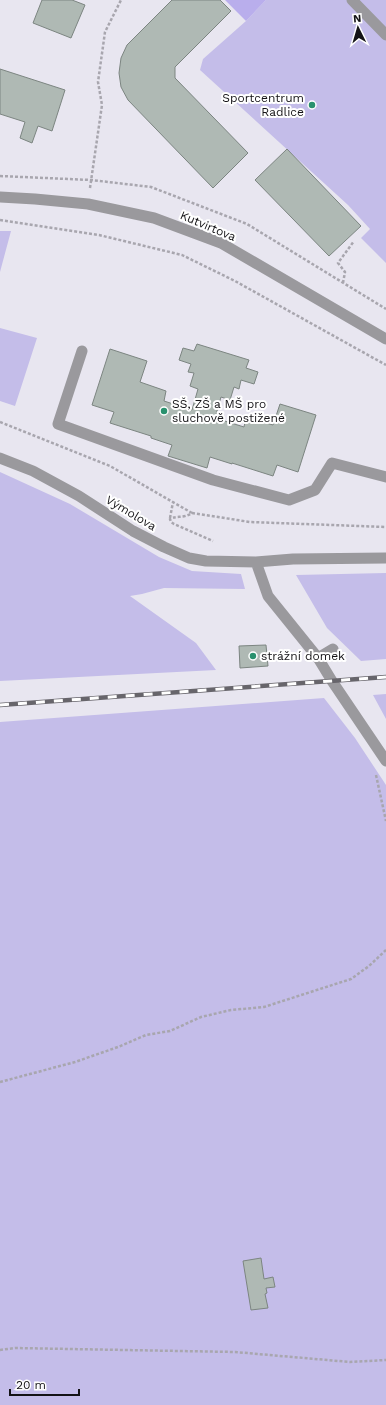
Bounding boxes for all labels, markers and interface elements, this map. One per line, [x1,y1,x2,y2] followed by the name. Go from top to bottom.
[338,8,378,48] north arrow
[353,12,362,25] text: N
[222,91,304,119] place label: Sportcentrum Radlice
[307,100,317,110] marker: Sportcentrum Radlice
[178,208,238,244] street label: Kutvirtova
[172,397,285,425] place label: SŠ, ZŠ a MŠ pro sluchově postižené
[159,406,169,416] marker: SŠ, ZŠ a MŠ pro sluchově postižené
[103,493,159,534] street label: Výmolova
[261,649,345,663] place label: strážní domek
[248,651,258,661] marker: strážní domek
[10,1371,79,1397] scale bar
[16,1378,46,1392] text: 20 m

